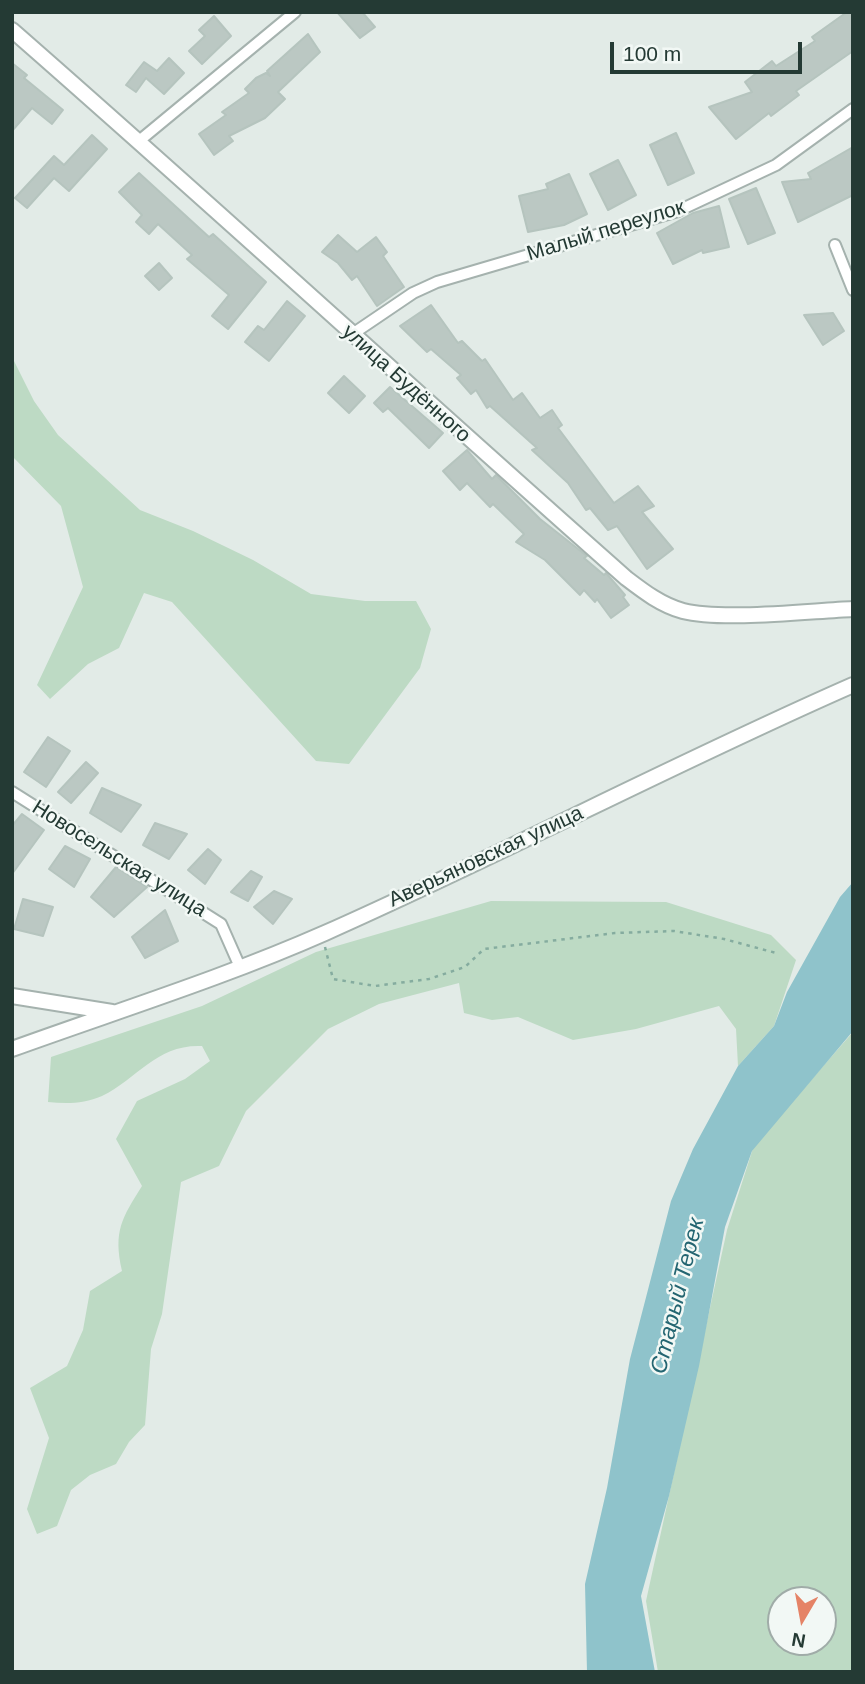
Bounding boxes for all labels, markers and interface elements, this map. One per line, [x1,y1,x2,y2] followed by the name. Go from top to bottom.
[613,28,806,72] scale bar
[623,42,681,65] text: 100 m
[524,195,688,267] street label: Малый переулок
[336,320,476,448] street label: улица Будённого
[27,795,211,923] street label: Новосельская улица
[385,801,587,913] street label: Аверьяновская улица
[645,1215,711,1377] water label: Старый Терек
[767,1586,837,1656] north arrow
[790,1629,807,1652] text: N

